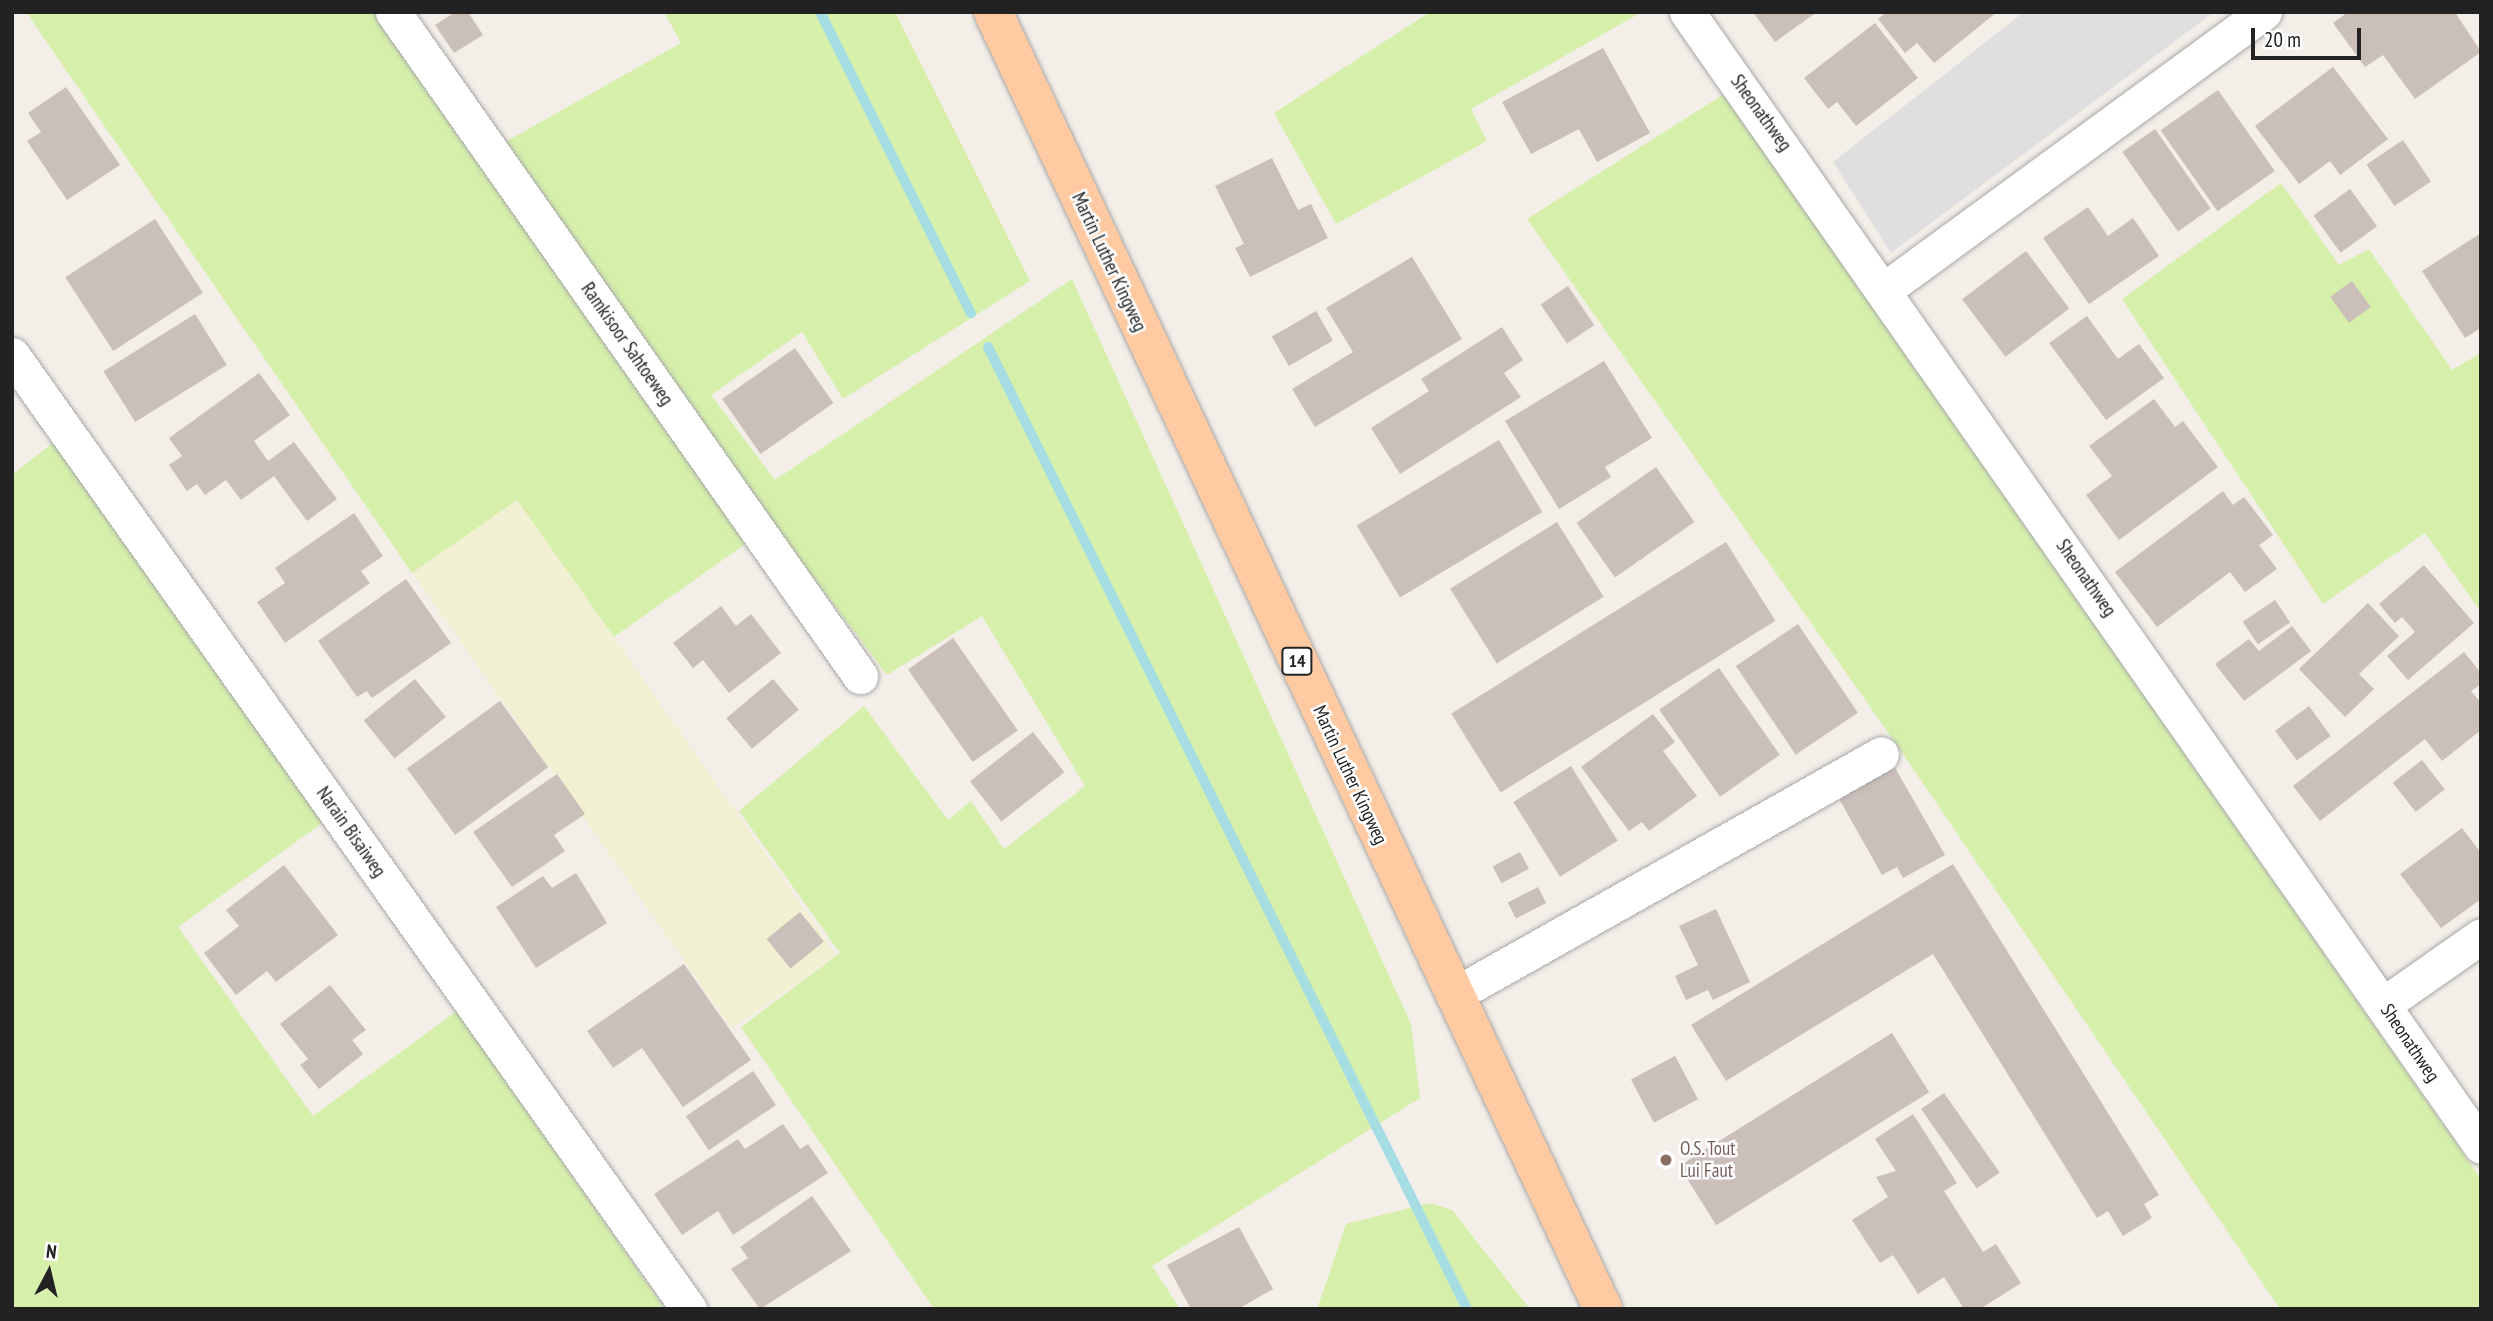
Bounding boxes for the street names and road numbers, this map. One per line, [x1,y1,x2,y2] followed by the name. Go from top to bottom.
[1726,70,1796,156] street label: Sheonathweg
[1067,189,1151,335] street label: Martin Luther Kingweg
[576,278,678,410] street label: Ramkisoor Sahtoeweg
[2051,535,2121,621] street label: Sheonathweg
[1281,646,1313,676] road number: 14
[1308,702,1392,848] street label: Martin Luther Kingweg
[311,782,391,882] street label: Narain Bisaiweg
[2376,1000,2444,1086] street label: Sheonathweg

